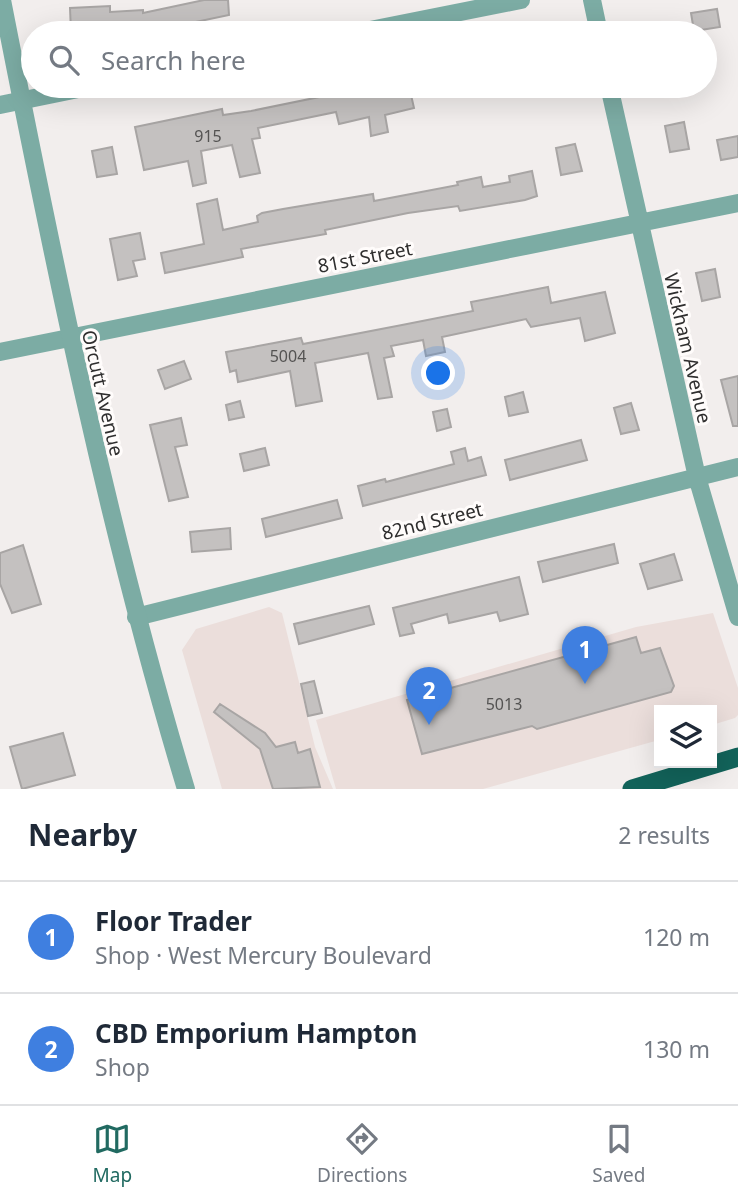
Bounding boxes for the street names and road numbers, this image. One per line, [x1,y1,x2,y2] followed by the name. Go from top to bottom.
[316,235,415,279] street label: 81st Street
[658,270,718,426] street label: Wickham Avenue
[76,327,130,459] street label: Orcutt Avenue
[379,496,485,546] street label: 82nd Street

